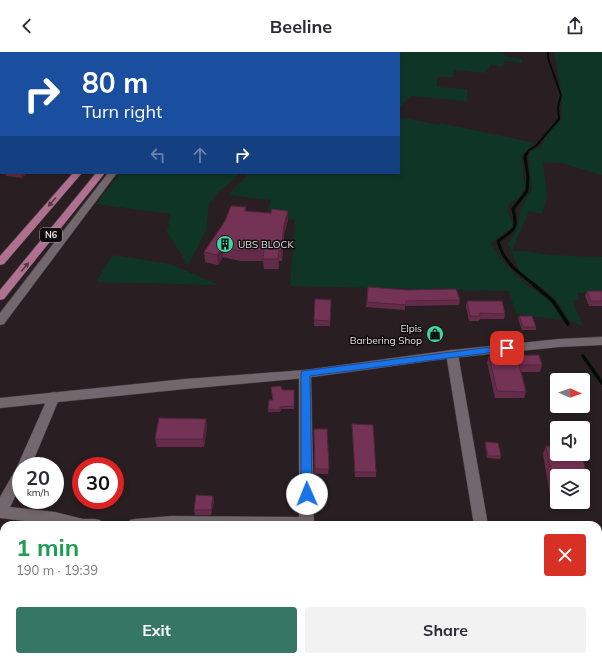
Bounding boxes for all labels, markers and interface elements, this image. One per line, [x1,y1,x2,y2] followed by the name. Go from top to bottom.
[16,15,38,37] icon: back
[270,15,332,38] text: Beeline
[564,15,586,37] icon: share
[82,65,148,100] text: 80 m
[16,68,68,120] icon: right
[82,100,162,123] text: Turn right
[147,144,169,166] icon: left
[189,144,211,166] icon: ahead
[231,144,253,166] icon: right
[48,197,57,208] one-way arrow
[40,228,62,242] road number: N6
[215,234,235,254] building icon: UBS BLOCK
[238,238,294,251] place label: UBS BLOCK
[20,261,29,272] one-way arrow
[350,322,422,347] place label: Elpis Barbering Shop
[425,324,445,344] shop icon: Elpis Barbering Shop
[490,331,524,365] pin
[496,337,518,359] icon: arrive
[550,373,590,413] north arrow
[550,373,590,509] map controls
[550,421,590,461] button: sound
[72,457,124,509] speed limit sign: 30
[26,465,50,490] text: 20
[550,469,590,509] button: layers
[286,473,328,515] position arrow
[27,486,49,499] text: km/h
[16,532,79,562] text: 1 min
[544,534,586,576] button: close
[16,562,98,578] text: 190 m · 19:39
[16,607,297,653] button: Exit
[305,607,586,653] button: Share

